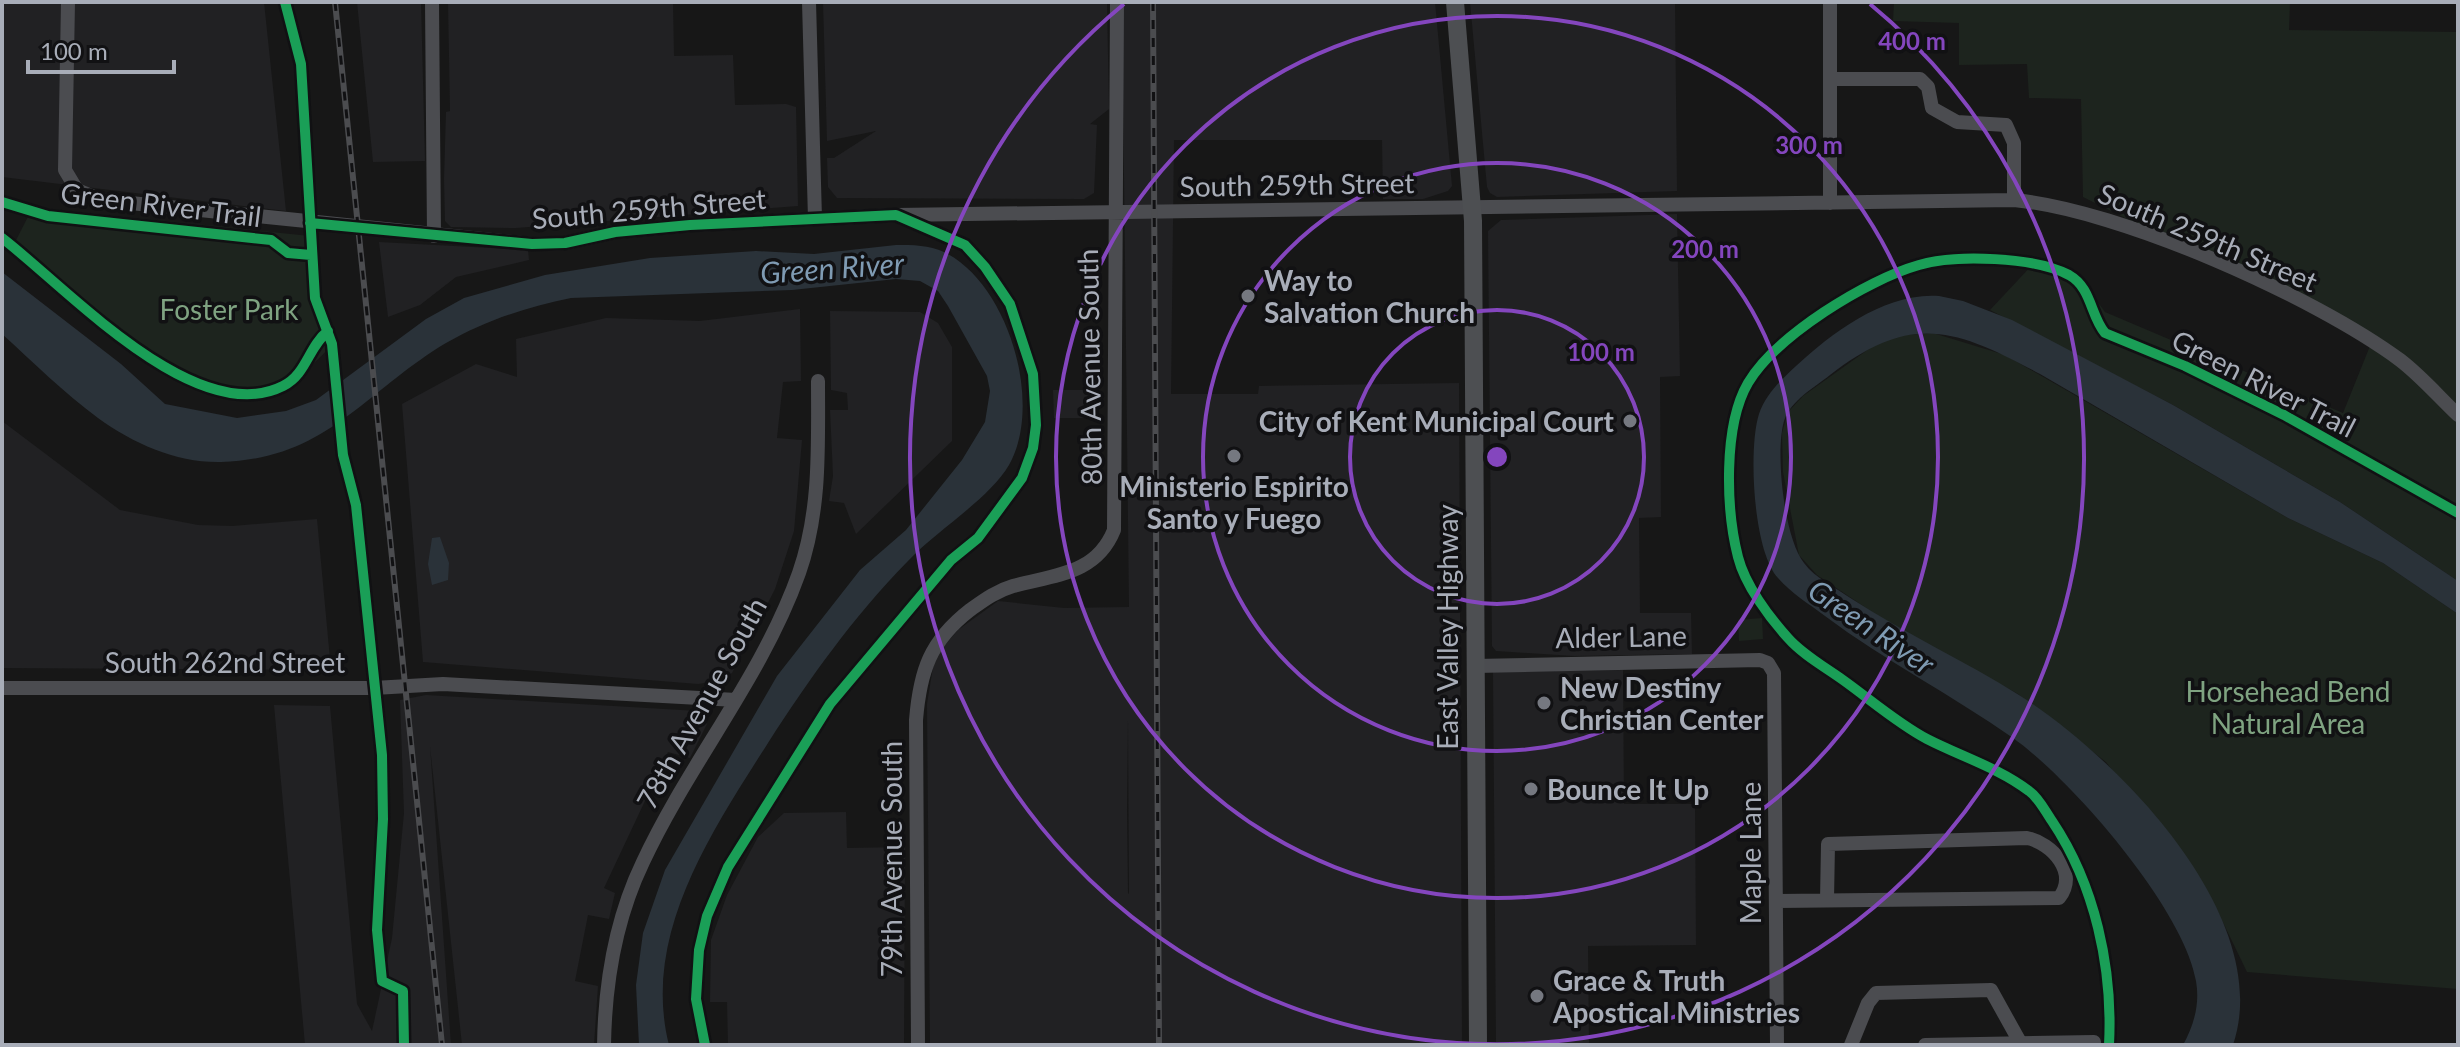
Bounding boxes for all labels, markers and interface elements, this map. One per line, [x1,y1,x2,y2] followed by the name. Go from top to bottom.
[28,24,174,74] scale bar
[1878,26,1946,55] text: 400 m
[40,36,108,65] text: 100 m
[1775,130,1843,159] text: 300 m
[1179,165,1415,203] street label: South 259th Street
[59,175,263,233] street label: Green River Trail
[2093,175,2323,299] street label: South 259th Street
[531,181,767,235] street label: South 259th Street
[1671,234,1739,263] text: 200 m
[759,244,906,290] water label: Green River
[1070,248,1108,486] street label: 80th Avenue South
[1264,263,1475,329] place label: Way to Salvation Church
[1239,287,1257,305] marker: Way to Salvation Church
[160,292,299,326] park label: Foster Park
[2166,322,2362,444] street label: Green River Trail
[1567,337,1635,366] text: 100 m
[1259,404,1615,438] place label: City of Kent Municipal Court
[1621,412,1639,430] marker: City of Kent Municipal Court
[1483,443,1511,471] centre of rings
[1225,447,1243,465] marker: Ministerio Espirito Santo y Fuego
[1119,469,1349,535] place label: Ministerio Espirito Santo y Fuego
[1430,504,1464,750] street label: East Valley Highway
[1802,571,1942,682] water label: Green River
[629,591,773,815] street label: 78th Avenue South
[1555,618,1687,654] street label: Alder Lane
[105,645,345,679] street label: South 262nd Street
[1560,670,1764,736] place label: New Destiny Christian Center
[2186,674,2391,740] park label: Horsehead Bend Natural Area
[1535,694,1553,712] marker: New Destiny Christian Center
[874,741,908,977] street label: 79th Avenue South
[1547,772,1709,806] place label: Bounce It Up
[1522,780,1540,798] marker: Bounce It Up
[1733,782,1767,924] street label: Maple Lane
[1552,963,1800,1029] place label: Grace & Truth Apostical Ministries
[1528,987,1546,1005] marker: Grace & Truth Apostical Ministries

